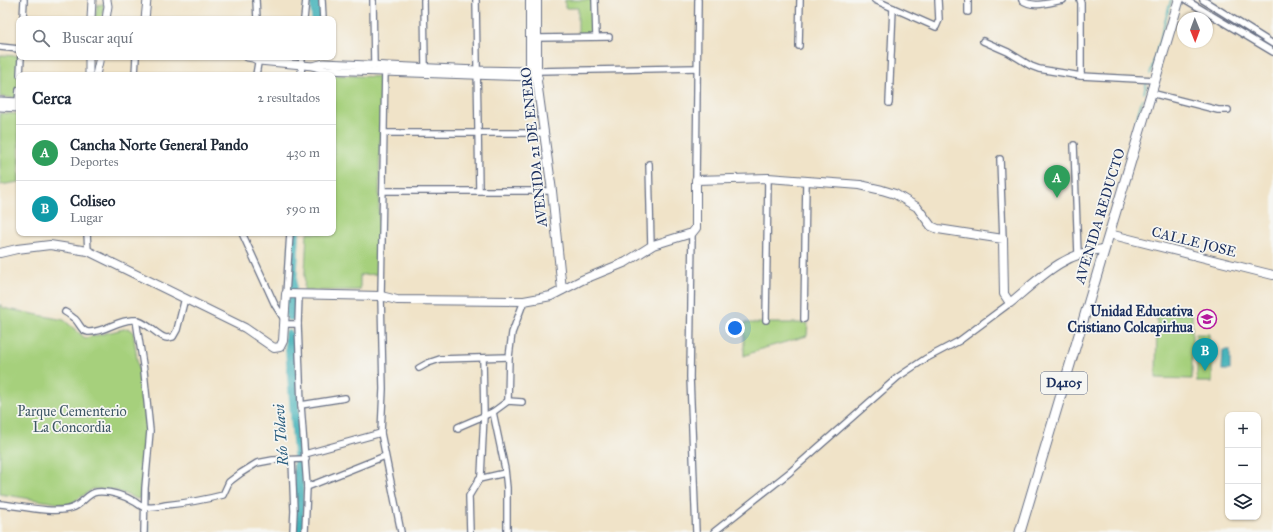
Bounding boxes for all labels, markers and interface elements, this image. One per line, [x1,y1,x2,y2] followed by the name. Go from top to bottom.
[1177,12,1213,48] north arrow
[16,16,336,60] search box
[30,27,52,49] icon: search
[62,29,133,47] text: Buscar aquí
[517,66,551,229] street label: AVENIDA 21 DE ENERO
[32,88,71,109] text: Cerca
[257,90,320,106] text: 2 resultados
[70,136,248,154] text: Cancha Norte General Pando
[41,145,49,161] text: A
[286,145,320,161] text: 430 m
[1071,146,1129,287] street label: AVENIDA REDUCTO
[70,154,118,170] text: Deportes
[1044,165,1070,198] pin: A
[70,192,115,210] text: Coliseo
[41,201,49,217] text: B
[286,201,320,217] text: 590 m
[70,210,103,226] text: Lugar
[1150,223,1238,262] street label: CALLE JOSE
[1068,303,1194,337] place label: Unidad Educativa Cristiano Colcapirhua
[1196,308,1218,330] school or university icon: Unidad Educativa Cristiano Colcapirhua
[725,318,745,338] your location
[1192,338,1218,371] pin: B
[1041,372,1087,394] road number: D4105
[17,403,127,436] park label: Parque Cementerio La Concordia
[270,403,292,468] water label: Río Tolavi
[1225,412,1261,520] map controls
[1225,412,1261,448] button: +
[1225,448,1261,484] button: −
[1225,484,1261,520] button: layers

